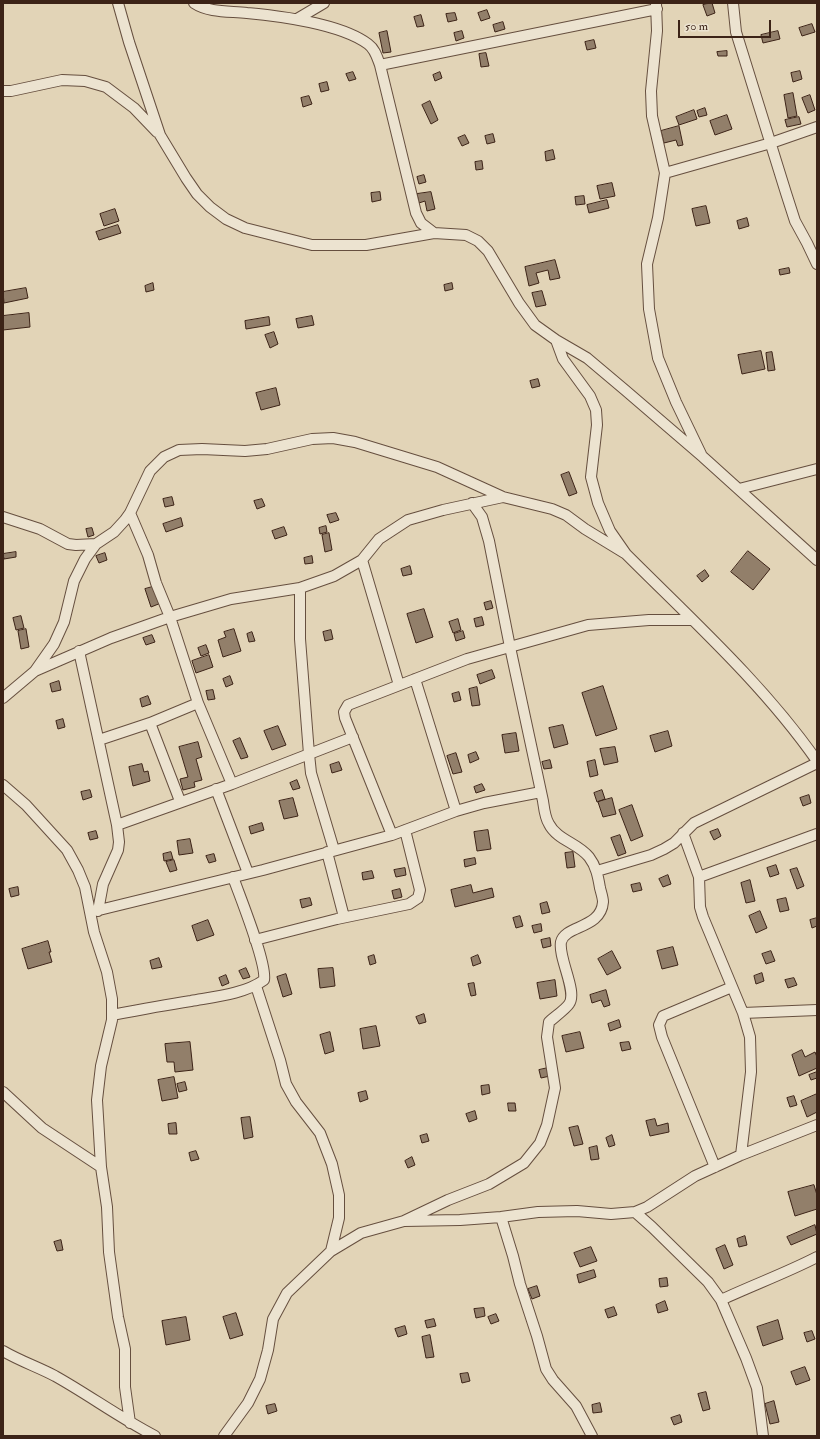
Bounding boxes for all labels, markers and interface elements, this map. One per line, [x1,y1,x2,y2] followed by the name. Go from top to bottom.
[680,12,773,38] scale bar
[685,19,708,34] text: 50 m

